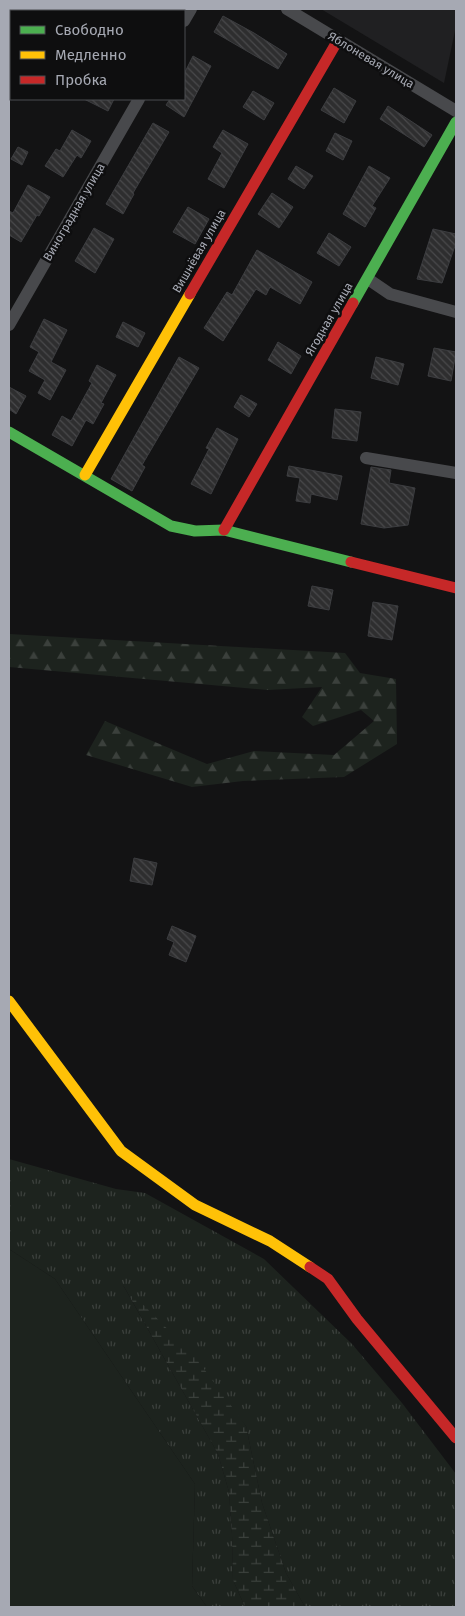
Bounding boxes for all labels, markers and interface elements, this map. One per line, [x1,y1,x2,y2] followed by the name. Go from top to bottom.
[10,10,185,100] legend
[55,21,124,39] text: Свободно
[325,29,417,91] street label: Яблоневая улица
[55,46,127,64] text: Медленно
[55,71,107,89] text: Пробка
[40,160,108,264] street label: Виноградная улица
[169,207,229,295] street label: Вишнёвая улица
[302,280,356,358] street label: Ягодная улица

